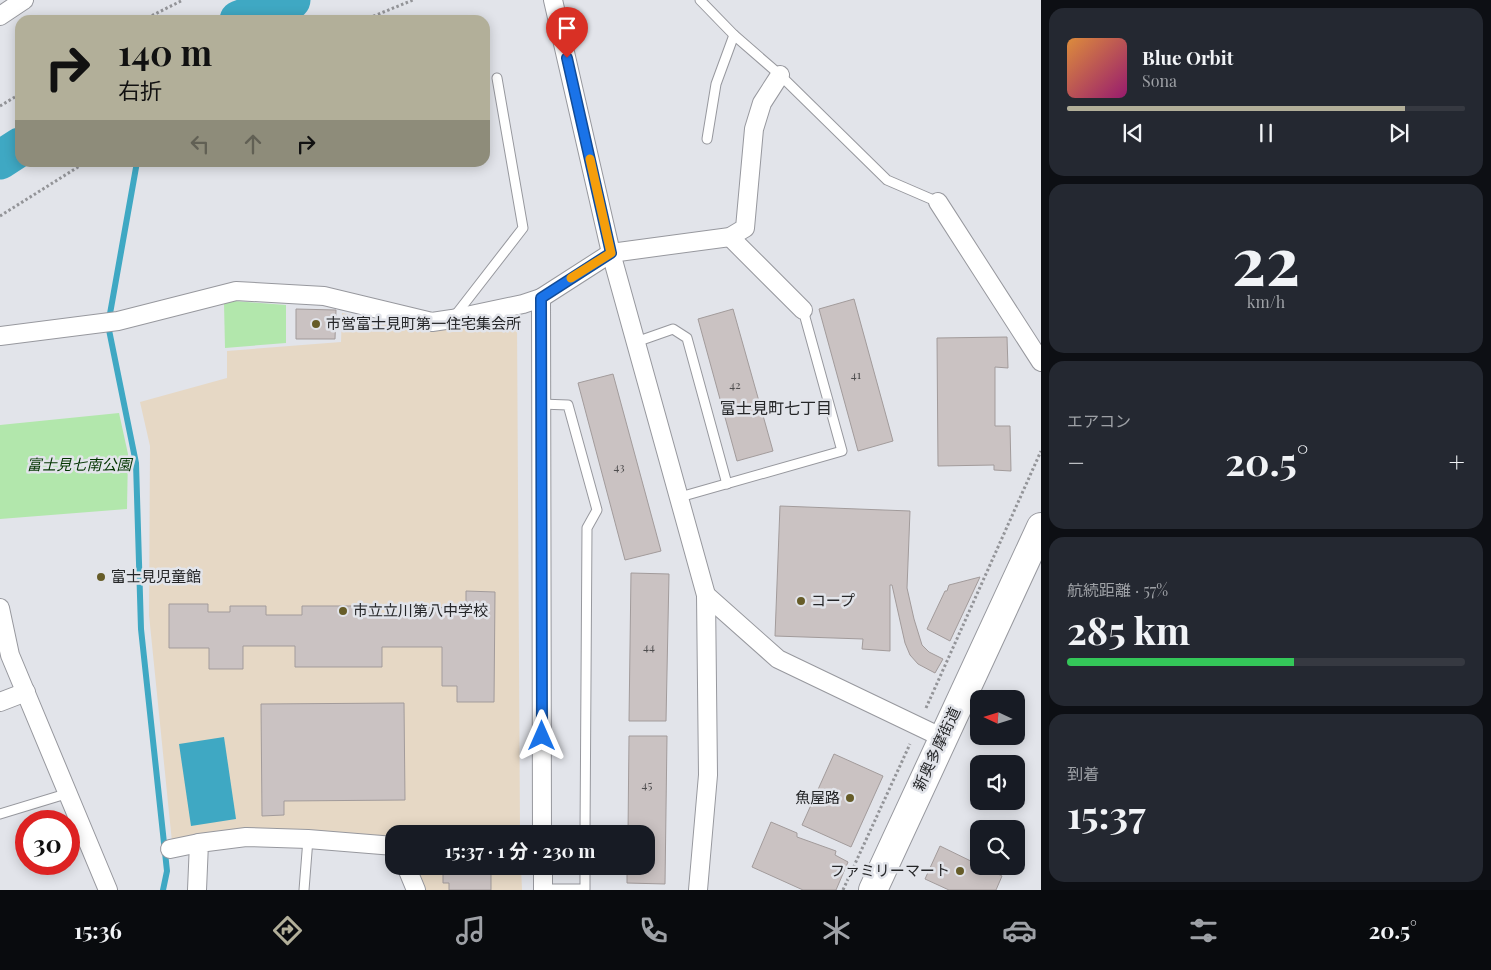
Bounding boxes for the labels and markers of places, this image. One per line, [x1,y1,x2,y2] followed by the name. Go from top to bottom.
[546,7,588,58] pin
[326,313,521,333] place label: 市営富士見町第一住宅集会所
[310,318,322,330] marker: 市営富士見町第一住宅集会所
[111,566,201,586] place label: 富士見児童館
[95,571,107,583] marker: 富士見児童館
[811,590,855,610] place label: コープ
[795,595,807,607] marker: コープ
[353,600,488,620] place label: 市立立川第八中学校
[337,605,349,617] marker: 市立立川第八中学校
[795,787,840,807] place label: 魚屋路
[844,792,856,804] marker: 魚屋路
[830,860,950,880] place label: ファミリーマート
[954,865,966,877] marker: ファミリーマート

